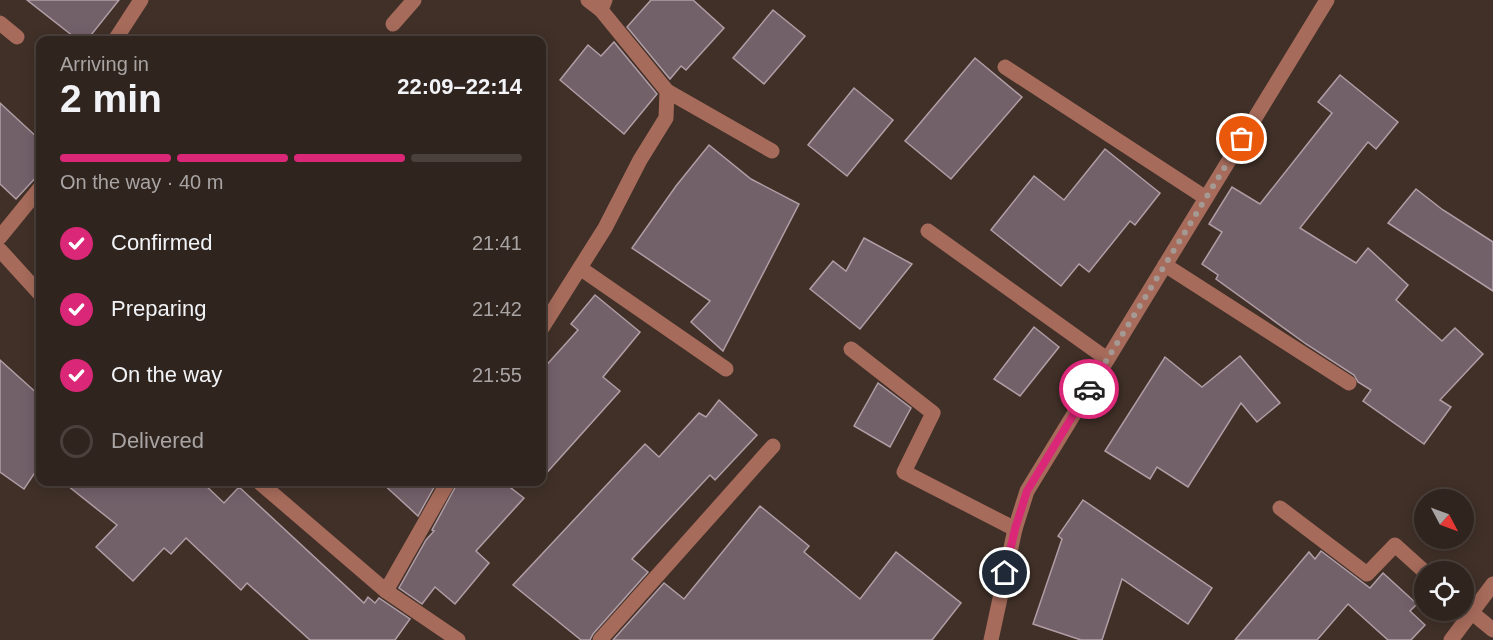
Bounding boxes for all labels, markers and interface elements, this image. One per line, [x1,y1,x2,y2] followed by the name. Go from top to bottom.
[60,53,149,75] text: Arriving in
[397,74,522,99] text: 22:09–22:14
[60,77,162,120] text: 2 min
[1216,113,1267,164] pin
[1225,122,1258,155] icon: bag
[60,171,223,193] text: On the way · 40 m
[60,227,93,260] icon: check
[111,230,212,255] text: Confirmed
[472,232,522,254] text: 21:41
[60,293,93,326] icon: check
[111,296,206,321] text: Preparing
[472,298,522,320] text: 21:42
[60,359,93,392] icon: check
[1059,359,1119,419] courier
[111,362,222,387] text: On the way
[472,364,522,386] text: 21:55
[1073,373,1106,406] icon: car
[111,428,204,453] text: Delivered
[1414,489,1474,549] north arrow
[1414,489,1474,621] map controls
[979,547,1030,598] pin
[988,556,1021,589] icon: home
[1414,561,1474,621] button: locate

